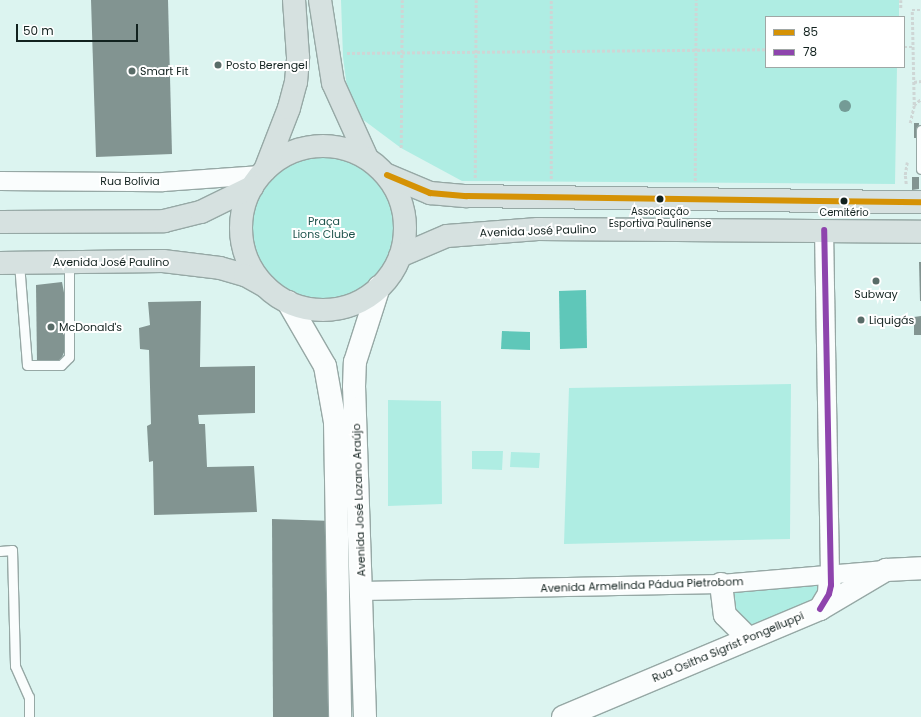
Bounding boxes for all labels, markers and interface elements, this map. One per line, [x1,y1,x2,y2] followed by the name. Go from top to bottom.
[18,16,140,42] scale bar
[765,16,905,68] legend
[23,22,54,39] text: 50 m
[803,23,818,40] text: 85
[803,43,817,60] text: 78
[226,58,308,72] place label: Posto Berengel
[213,60,223,70] marker: Posto Berengel
[140,64,189,78] place label: Smart Fit
[127,66,137,76] marker: Smart Fit
[100,174,160,188] street label: Rua Bolívia
[655,194,665,204] marker: Associação Esportiva Paulinense
[839,196,849,206] marker: Cemitério
[609,205,711,228] place label: Associação Esportiva Paulinense
[819,207,869,219] place label: Cemitério
[293,215,355,241] park label: Praça Lions Clube
[479,222,597,240] street label: Avenida José Paulino
[53,255,169,269] street label: Avenida José Paulino
[871,276,881,286] marker: Subway
[854,287,898,301] place label: Subway
[869,313,914,327] place label: Liquigás
[856,315,866,325] marker: Liquigás
[59,320,122,334] place label: McDonald's
[46,322,56,332] marker: McDonald's
[350,423,368,577] street label: Avenida José Lozano Araújo
[540,575,744,595] street label: Avenida Armelinda Pádua Pietrobom
[650,609,806,685] street label: Rua Ositha Sigrist Pongelluppi

